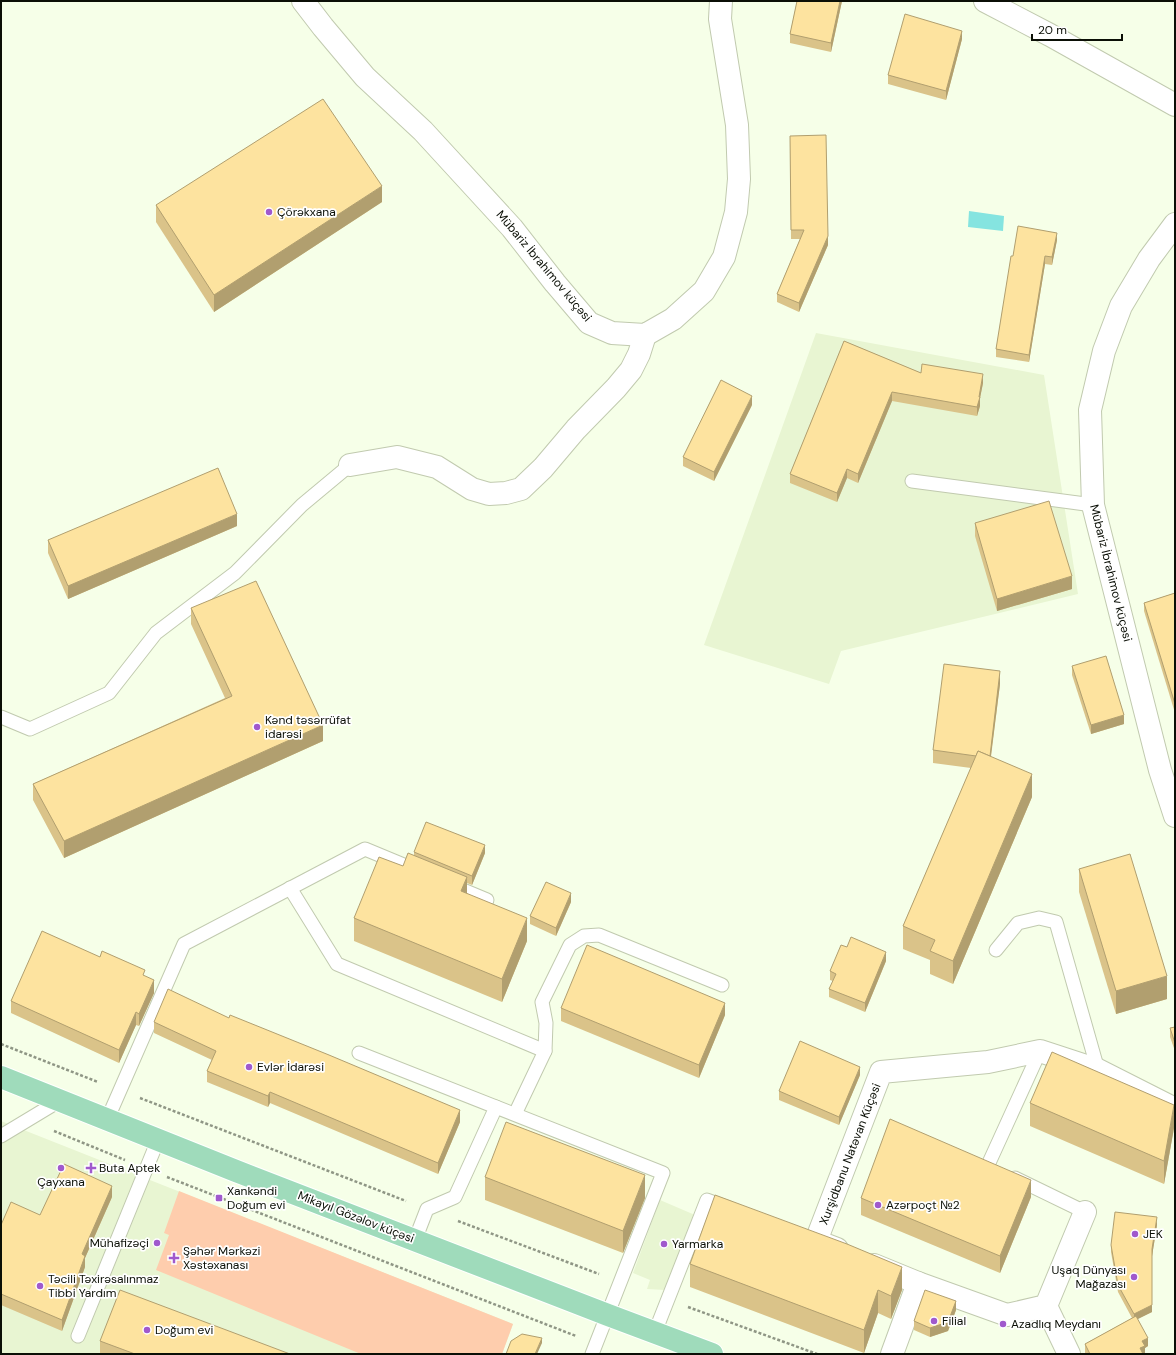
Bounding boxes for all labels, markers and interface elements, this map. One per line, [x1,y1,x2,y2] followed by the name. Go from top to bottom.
[1032,16,1122,42] scale bar
[1038,22,1067,38] text: 20 m
[277,204,336,220] place label: Çörəkxana
[264,207,274,217] marker: Çörəkxana
[493,207,595,325] street label: Mübariz İbrahimov küçəsi
[1086,503,1136,643] street label: Mübariz İbrahimov küçəsi
[265,712,351,742] place label: Kənd təsərrüfat idarəsi
[252,722,262,732] marker: Kənd təsərrüfat idarəsi
[257,1059,324,1075] place label: Evlər İdarəsi
[244,1062,254,1072] marker: Evlər İdarəsi
[816,1081,884,1227] street label: Xurşidbanu Natəvan Küçəsi
[99,1160,160,1176] place label: Buta Aptek
[56,1163,66,1173] marker: Çayxana
[86,1163,96,1173] marker: Buta Aptek
[37,1174,85,1190] place label: Çayxana
[227,1183,285,1213] place label: Xankəndi Doğum evi
[295,1187,417,1247] street label: Mikayıl Gözəlov küçəsi
[214,1193,224,1203] marker: Xankəndi Doğum evi
[886,1197,960,1213] place label: Azərpoçt №2
[873,1200,883,1210] marker: Azərpoçt №2
[1143,1226,1163,1242] place label: JEK
[1130,1229,1140,1239] marker: JEK
[90,1235,149,1251] place label: Mühafizəçi
[672,1236,723,1252] place label: Yarmarka
[152,1238,162,1248] marker: Mühafizəçi
[659,1239,669,1249] marker: Yarmarka
[183,1243,260,1273] place label: Şəhər Mərkəzi Xəstəxanası
[168,1252,180,1264] marker: Şəhər Mərkəzi Xəstəxanası
[1052,1262,1126,1292] place label: Uşaq Dünyası Mağazası
[48,1271,159,1301] place label: Təcili Təxirəsalınmaz Tibbi Yardım
[1129,1272,1139,1282] marker: Uşaq Dünyası Mağazası
[35,1281,45,1291] marker: Təcili Təxirəsalınmaz Tibbi Yardım
[942,1313,966,1329] place label: Filial
[929,1316,939,1326] marker: Filial
[1011,1316,1101,1332] place label: Azadlıq Meydanı
[998,1319,1008,1329] marker: Azadlıq Meydanı
[155,1322,213,1338] place label: Doğum evi
[142,1325,152,1335] marker: Doğum evi

